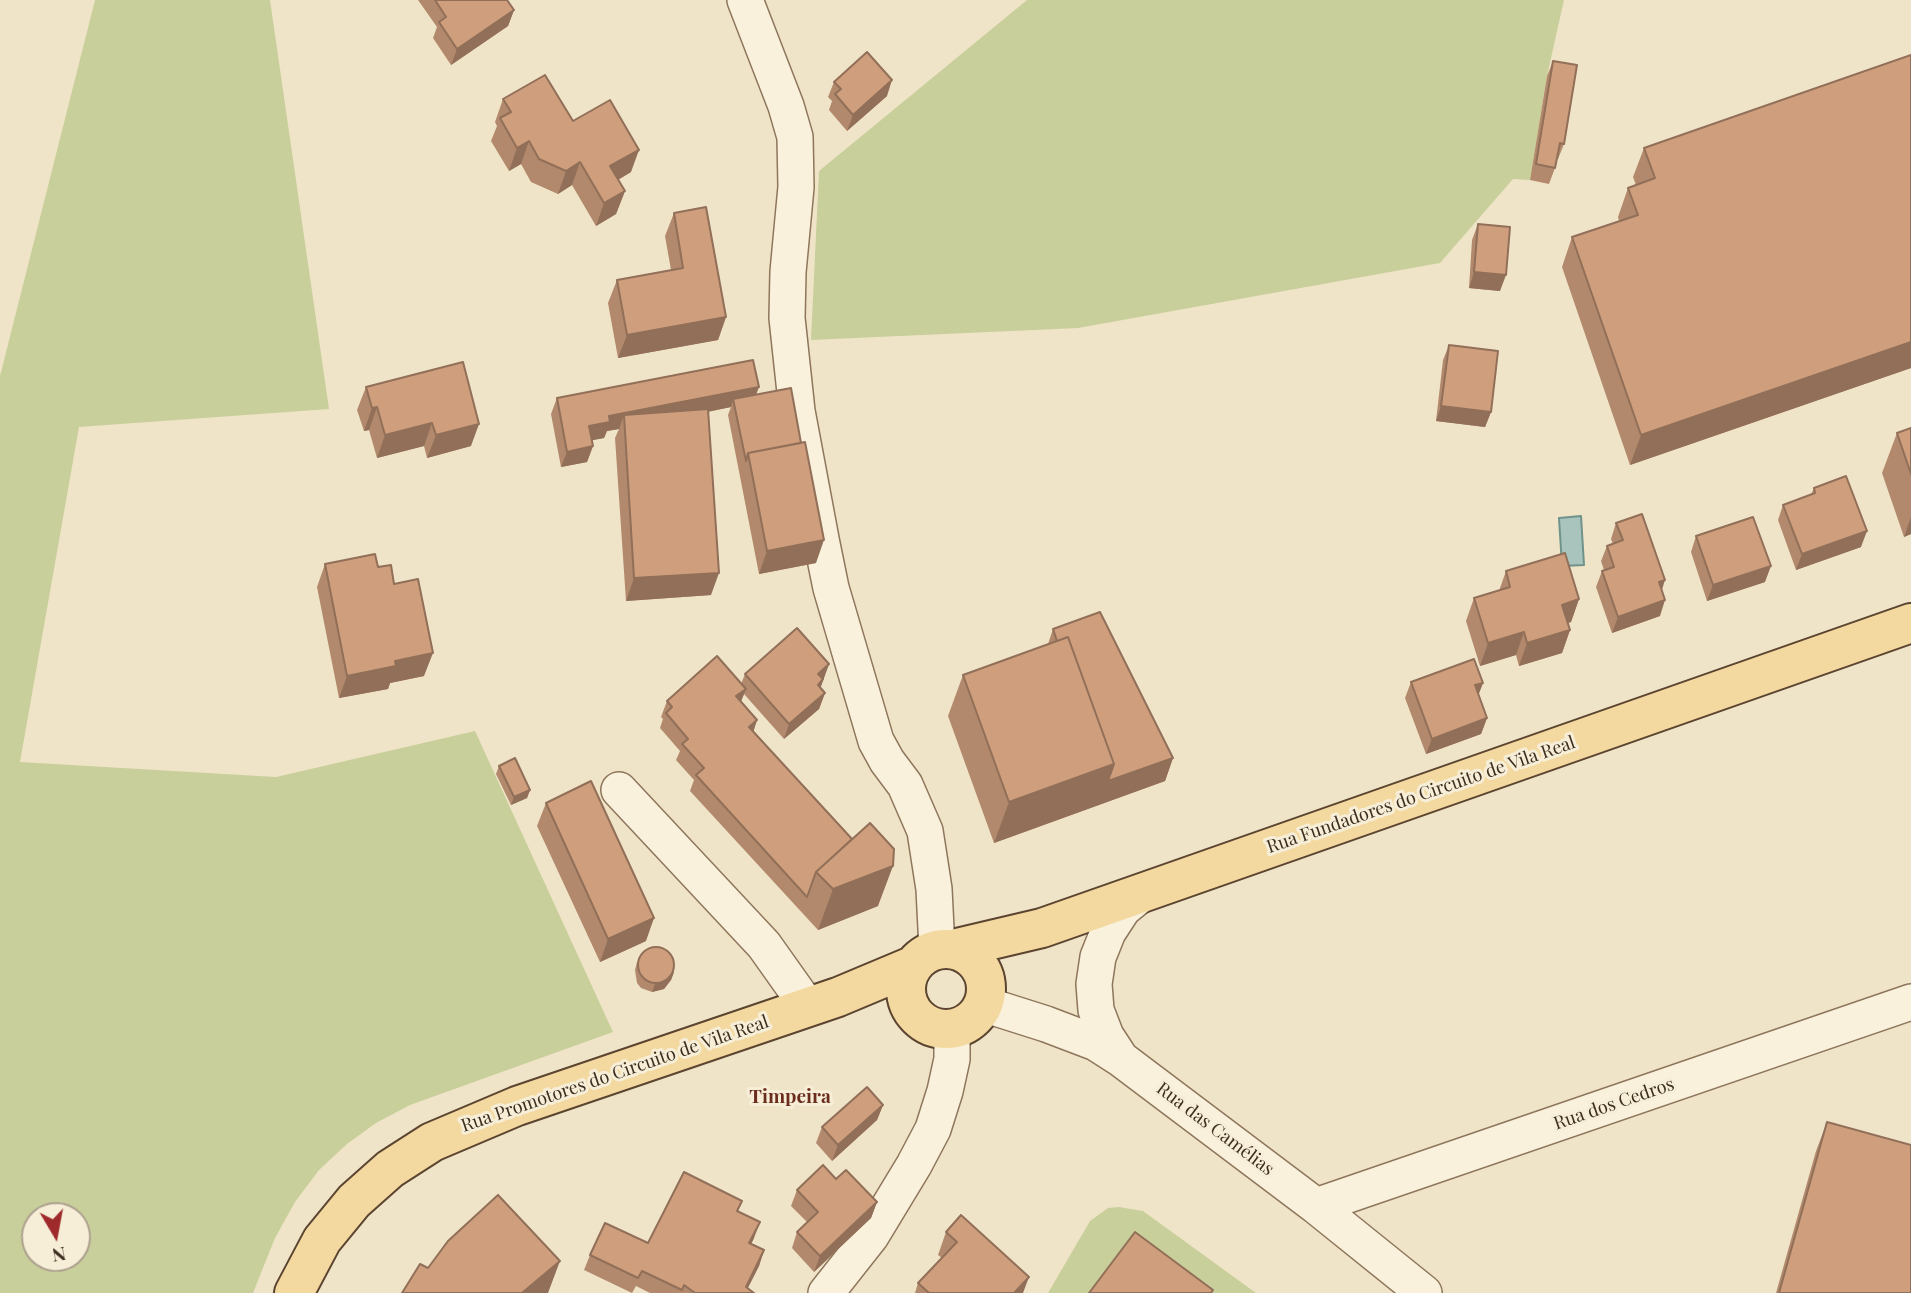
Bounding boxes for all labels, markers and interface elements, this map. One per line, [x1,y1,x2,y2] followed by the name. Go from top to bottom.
[1264,732,1578,858] street label: Rua Fundadores do Circuito de Vila Real
[458,1011,772,1137] street label: Rua Promotores do Circuito de Vila Real
[1551,1073,1677,1135] street label: Rua dos Cedros
[1152,1078,1278,1180] street label: Rua das Camélias
[749,1086,831,1108] district label: Timpeira
[21,1202,91,1272] north arrow
[50,1242,68,1270] text: N

